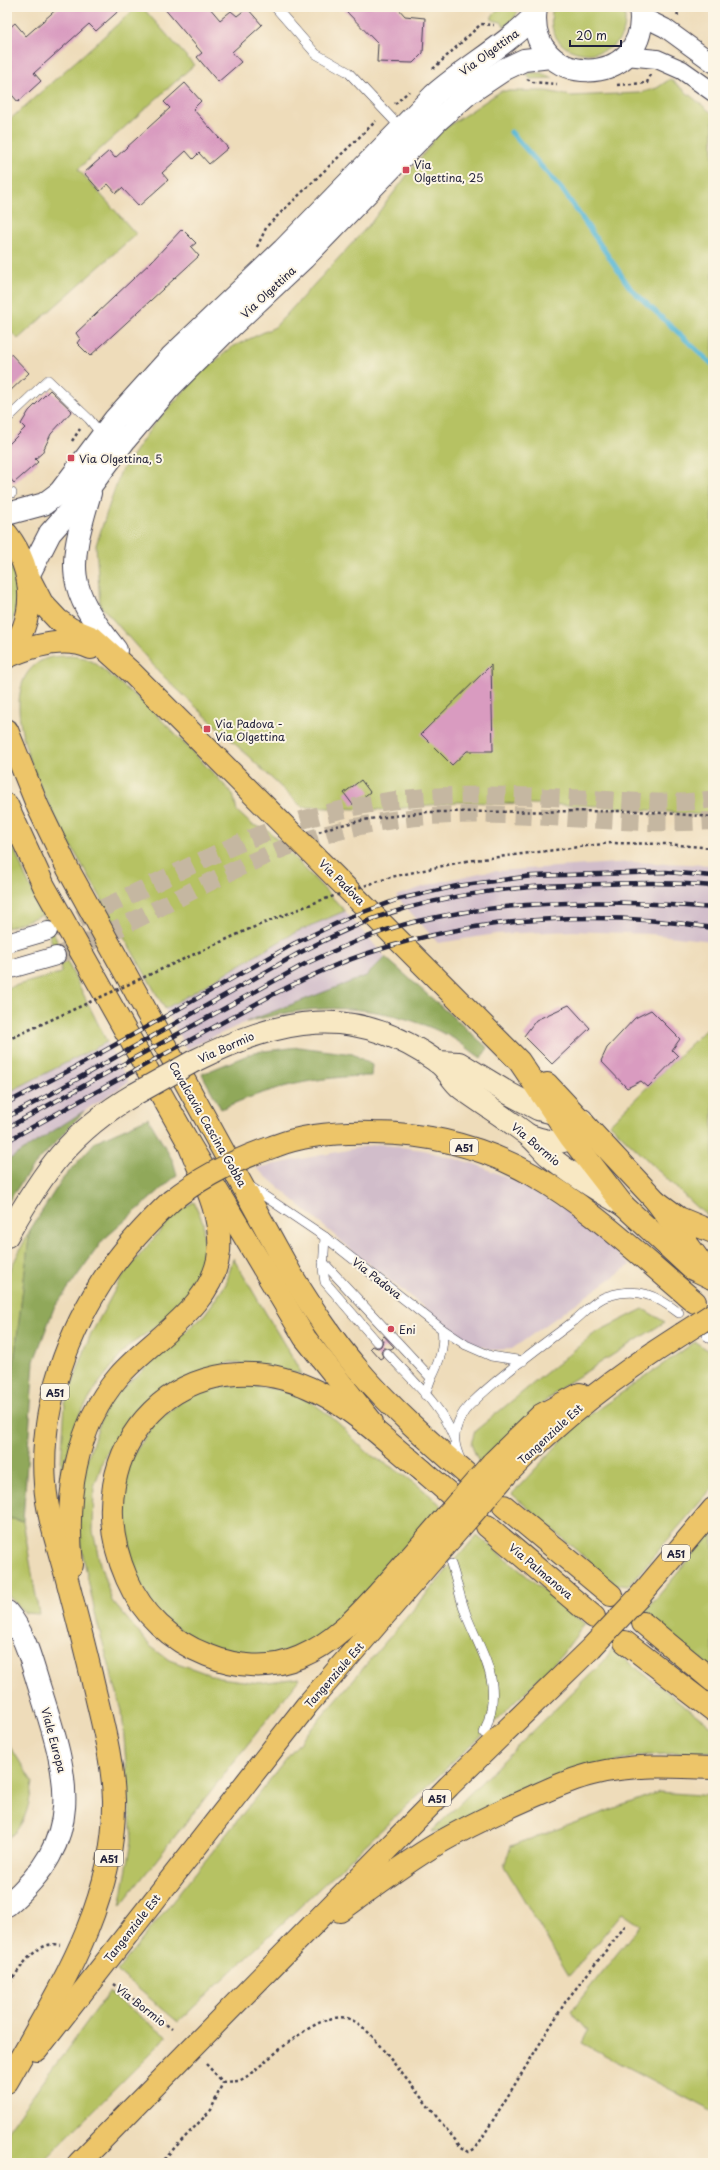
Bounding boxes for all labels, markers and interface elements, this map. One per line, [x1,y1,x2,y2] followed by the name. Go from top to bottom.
[570,22,621,48] scale bar
[456,25,522,79] street label: Via Olgettina
[576,26,607,44] text: 20 m
[414,156,483,186] place label: Via Olgettina, 25
[401,165,411,175] marker: Via Olgettina, 25
[237,262,299,322] street label: Via Olgettina
[79,450,163,467] place label: Via Olgettina, 5
[66,453,76,463] marker: Via Olgettina, 5
[215,715,285,745] place label: Via Padova - Via Olgettina
[202,724,212,734] marker: Via Padova - Via Olgettina
[315,855,370,910] street label: Via Padova
[195,1027,257,1067] street label: Via Bormio
[165,1058,251,1190] street label: Cavalcavia Cascina Gobba
[508,1118,564,1170] street label: Via Bormio
[450,1139,478,1155] road number: A51
[349,1253,406,1303] street label: Via Padova
[399,1321,416,1338] place label: Eni
[386,1324,396,1334] marker: Eni
[41,1384,69,1400] road number: A51
[514,1399,586,1468] street label: Tangenziale Est
[505,1539,577,1603] street label: Via Palmanova
[662,1545,690,1561] road number: A51
[300,1638,368,1712] street label: Tangenziale Est
[37,1705,71,1775] street label: Viale Europa
[423,1790,451,1806] road number: A51
[95,1850,123,1866] road number: A51
[100,1890,164,1966] street label: Tangenziale Est
[112,1980,170,2030] street label: Via Bormio

